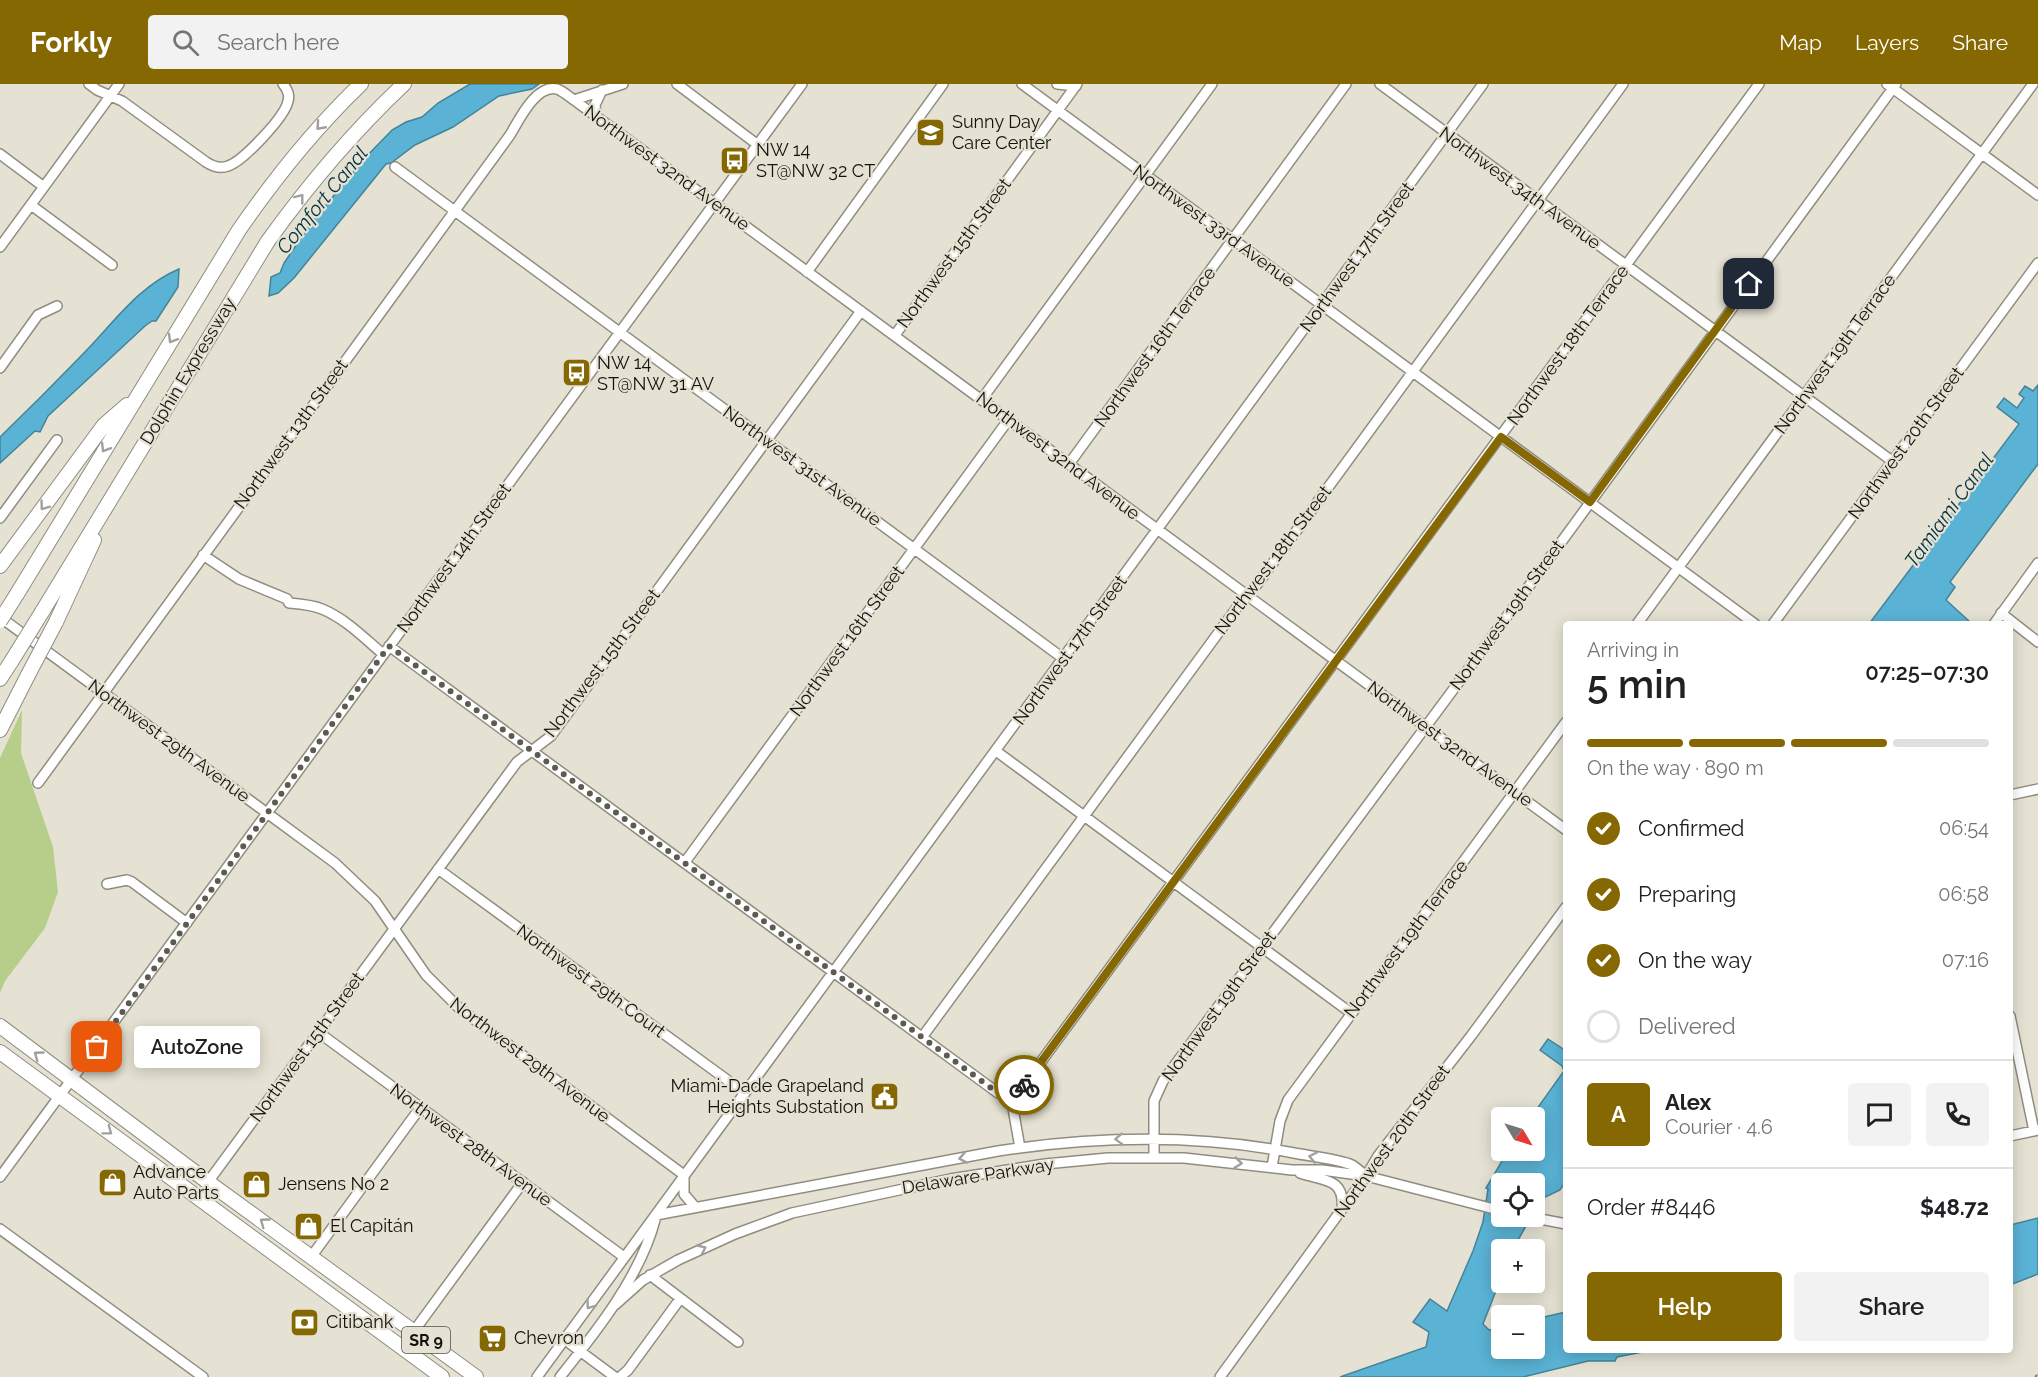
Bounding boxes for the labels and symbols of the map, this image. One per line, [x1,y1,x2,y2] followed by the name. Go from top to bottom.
[581,101,754,235] street label: Northwest 32nd Avenue
[952,111,1052,153] place label: Sunny Day Care Center
[915,116,947,148] school or university icon: Sunny Day Care Center
[316,119,327,130] one-way arrow
[1435,122,1605,253] street label: Northwest 34th Avenue
[756,139,875,181] place label: NW 14 ST@NW 32 CT
[271,141,373,259] water label: Comfort Canal
[719,144,751,176] bus stop icon: NW 14 ST@NW 32 CT
[1129,160,1300,292] street label: Northwest 33rd Avenue
[892,174,1015,332] street label: Northwest 15th Street
[1295,178,1418,335] street label: Northwest 17th Street
[293,193,304,204] one-way arrow
[1723,258,1774,309] pin
[1503,260,1633,429] street label: Northwest 18th Terrace
[1089,262,1220,431] street label: Northwest 16th Terrace
[1770,269,1900,438] street label: Northwest 19th Terrace
[135,293,240,448] street label: Dolphin Expressway
[167,333,179,343] one-way arrow
[597,352,714,394] place label: NW 14 ST@NW 31 AV
[229,355,352,513] street label: Northwest 13th Street
[560,357,592,389] bus stop icon: NW 14 ST@NW 31 AV
[1843,363,1968,523] street label: Northwest 20th Street
[972,387,1144,524] street label: Northwest 32nd Avenue
[719,401,886,530] street label: Northwest 31st Avenue
[101,442,113,452] one-way arrow
[1899,448,1999,572] water label: Tamiami Canal
[392,479,515,637] street label: Northwest 14th Street
[1210,481,1335,638] street label: Northwest 18th Street
[40,499,51,510] one-way arrow
[1445,536,1568,694] street label: Northwest 19th Street
[785,561,908,720] street label: Northwest 16th Street
[1008,571,1131,728] street label: Northwest 17th Street
[539,585,664,741] street label: Northwest 15th Street
[84,675,255,807] street label: Northwest 29th Avenue
[1364,677,1537,811] street label: Northwest 32nd Avenue
[1339,855,1472,1022] street label: Northwest 19th Terrace
[513,920,670,1042] street label: Northwest 29th Court
[1157,927,1280,1085] street label: Northwest 19th Street
[245,968,368,1126] street label: Northwest 15th Street
[446,993,615,1127] street label: Northwest 29th Avenue
[71,1021,122,1072] pin
[133,1026,259,1068] callout: AutoZone
[33,1051,44,1062] one-way arrow
[994,1055,1054,1115] courier
[1329,1061,1454,1221] street label: Northwest 20th Street
[670,1075,864,1117] place label: Miami-Dade Grapeland Heights Substation
[386,1079,557,1211] street label: Northwest 28th Avenue
[869,1080,901,1112] public building icon: Miami-Dade Grapeland Heights Substation
[1491,1107,1545,1161] north arrow
[101,1124,112,1135] one-way arrow
[1114,1133,1123,1145] one-way arrow
[958,1151,968,1164] one-way arrow
[1308,1151,1318,1164] one-way arrow
[900,1153,1056,1198] street label: Delaware Parkway
[1233,1156,1243,1169] one-way arrow
[133,1161,219,1203] place label: Advance Auto Parts
[96,1166,128,1198] shop icon: Advance Auto Parts
[241,1168,273,1200] shop icon: Jensens No 2
[278,1173,389,1194] place label: Jensens No 2
[293,1210,325,1242] shop icon: El Capitán
[330,1215,413,1236] place label: El Capitán
[260,1218,271,1229] one-way arrow
[696,1244,707,1256] one-way arrow
[586,1299,597,1310] one-way arrow
[289,1306,321,1338] bank icon: Citibank
[326,1311,394,1332] place label: Citibank
[477,1322,509,1354] supermarket icon: Chevron
[402,1327,450,1353] road number: SR 9
[514,1327,584,1348] place label: Chevron

